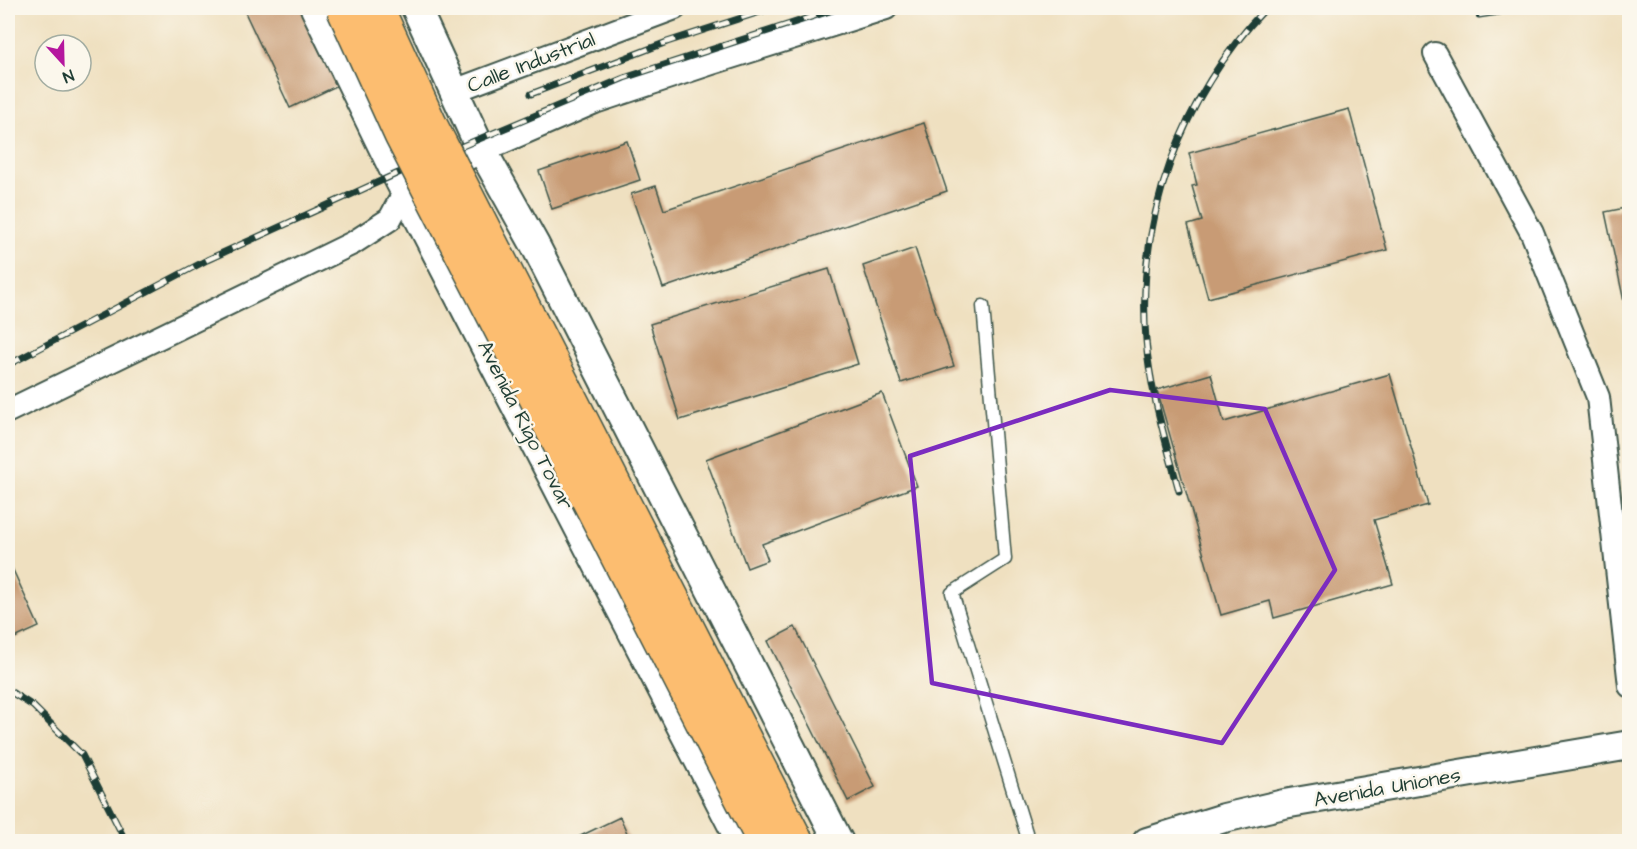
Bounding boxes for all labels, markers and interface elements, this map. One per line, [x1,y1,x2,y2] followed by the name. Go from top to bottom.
[463,25,599,100] street label: Calle Industrial
[33,33,93,93] north arrow
[59,64,77,88] text: N
[469,336,581,516] street label: Avenida Rigo Tovar
[1311,760,1463,815] street label: Avenida Uniones

